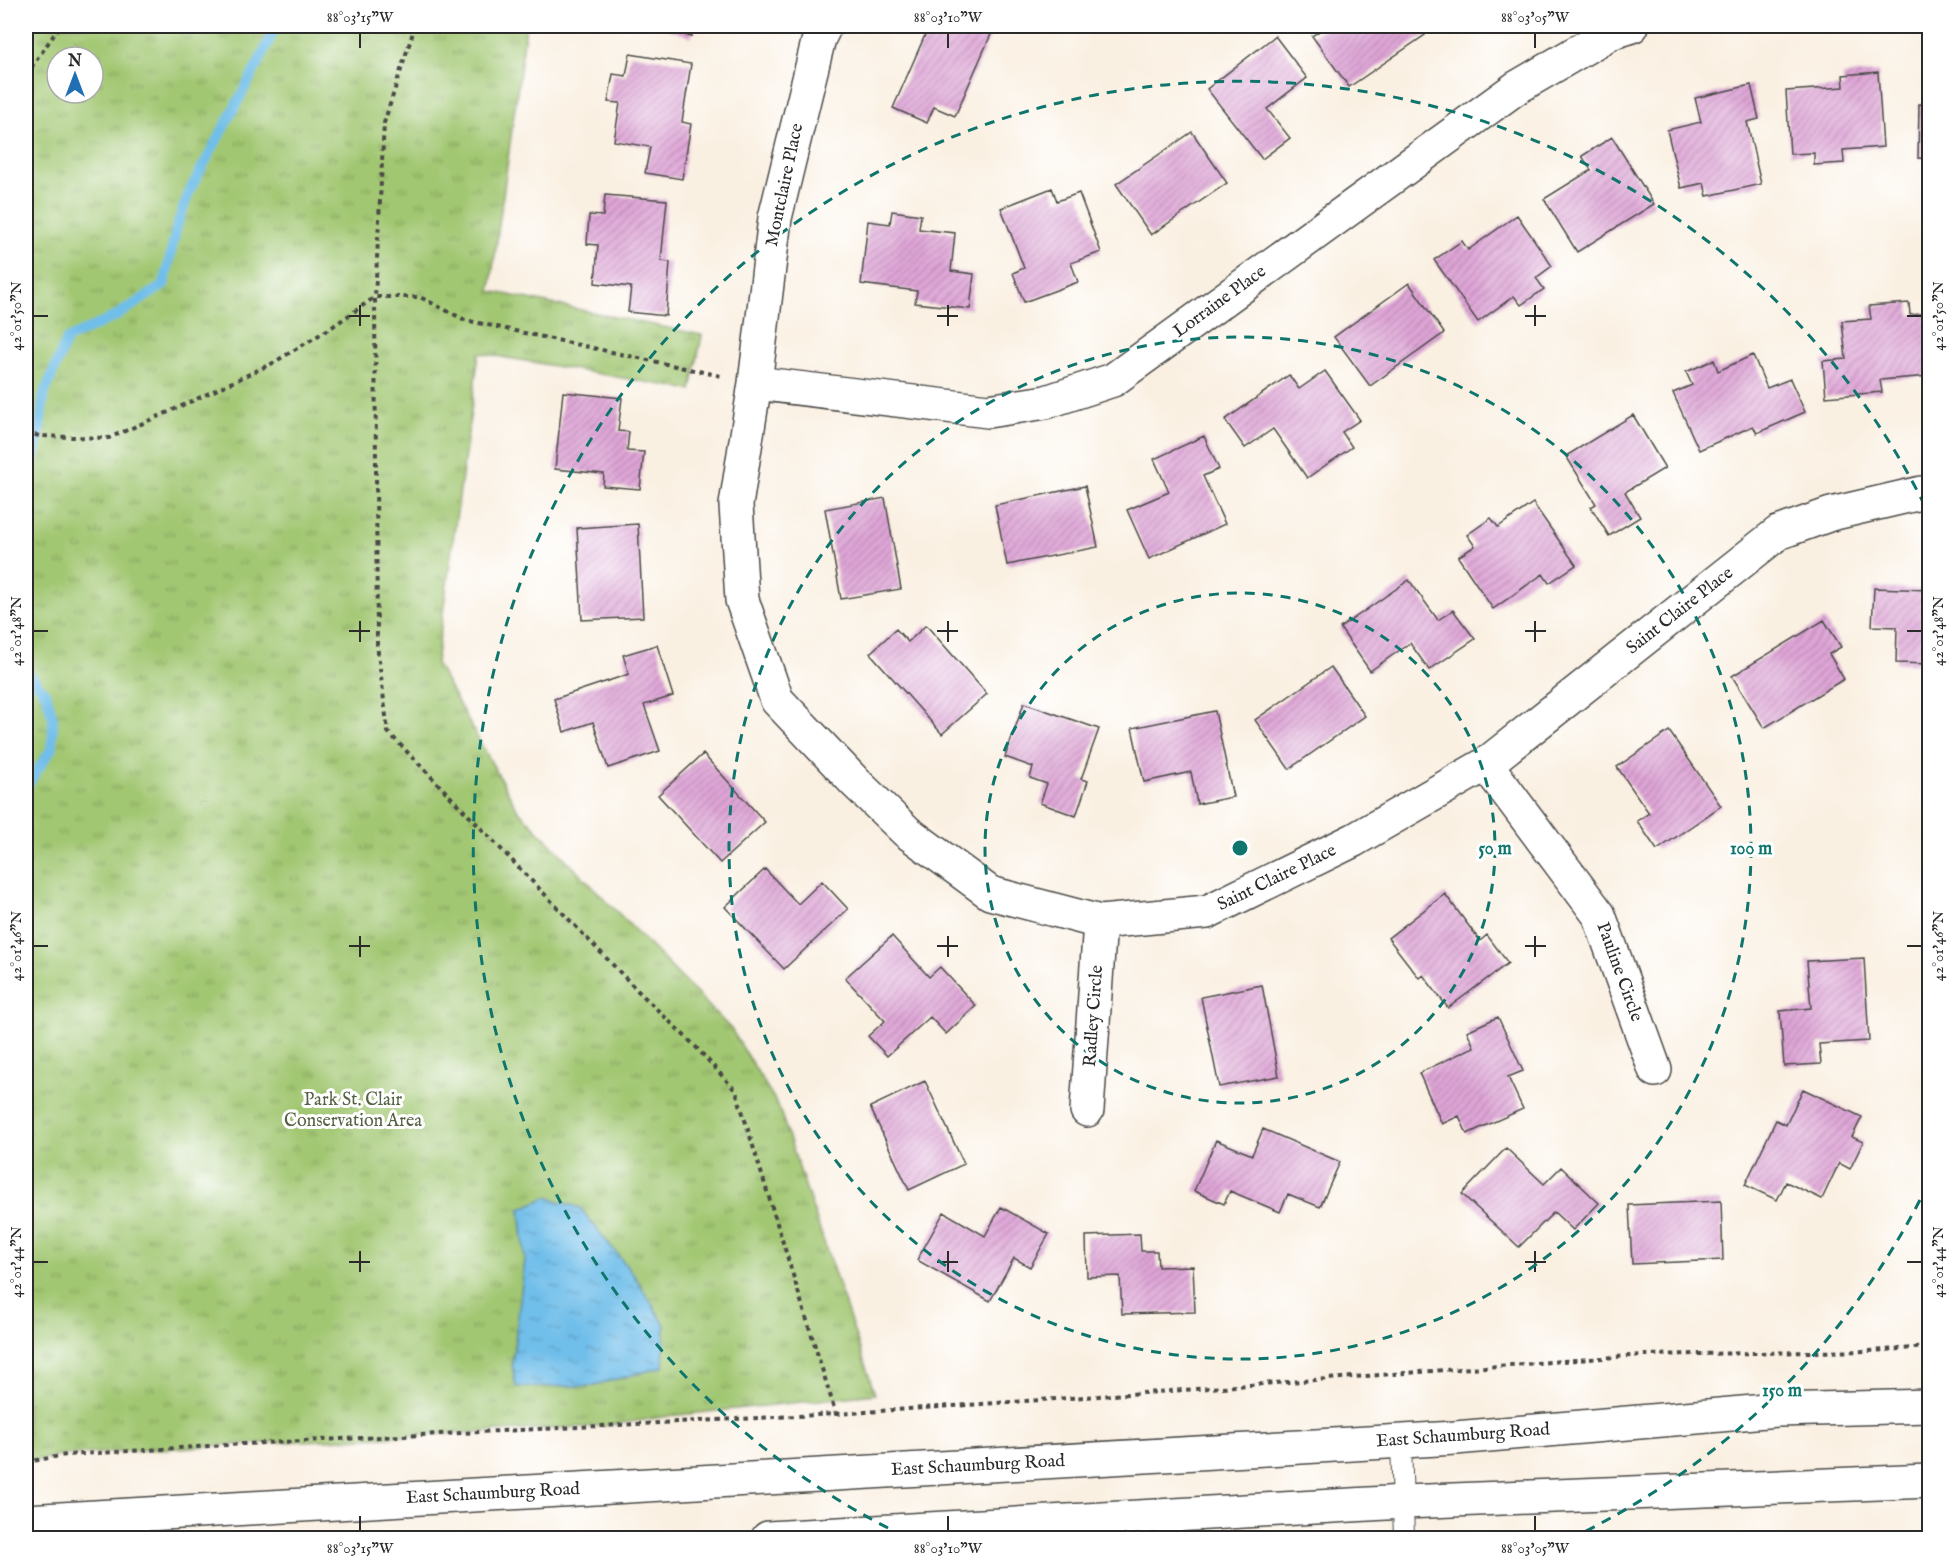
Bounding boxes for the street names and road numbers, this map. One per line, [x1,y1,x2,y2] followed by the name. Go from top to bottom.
[761,121,809,249] street label: Montclaire Place
[1169,261,1271,343] street label: Lorraine Place
[1622,562,1738,660] street label: Saint Claire Place
[1214,839,1340,917] street label: Saint Claire Place
[1590,919,1648,1025] street label: Pauline Circle
[1079,964,1109,1068] street label: Radley Circle
[1375,1418,1551,1454] street label: East Schaumburg Road
[890,1450,1066,1482] street label: East Schaumburg Road
[405,1478,581,1510] street label: East Schaumburg Road

